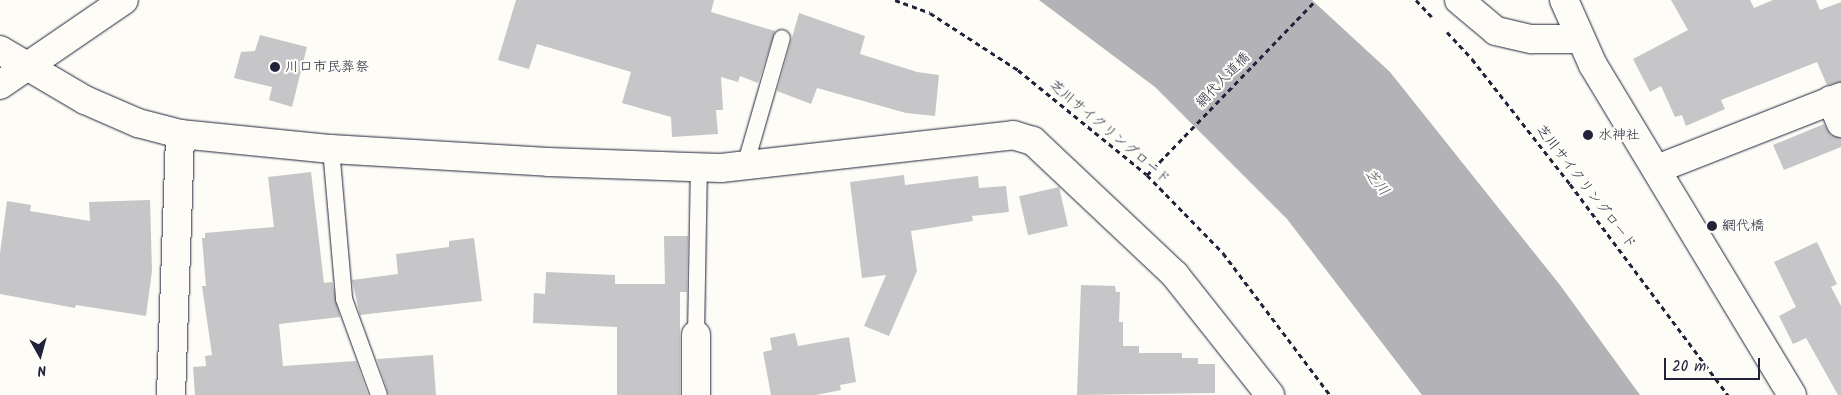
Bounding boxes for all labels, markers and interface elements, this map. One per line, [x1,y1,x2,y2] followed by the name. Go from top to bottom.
[1193,49,1253,111] street label: 網代人道橋
[285,59,369,75] place label: 川口市民葬祭
[269,61,281,73] marker: 川口市民葬祭
[1046,76,1174,188] street label: 芝川サイクリングロード
[1532,121,1640,253] street label: 芝川サイクリングロード
[1598,127,1640,143] place label: 水神社
[1582,129,1594,141] marker: 水神社
[1360,166,1392,200] water label: 芝川
[1722,218,1764,234] place label: 網代橋
[1706,220,1718,232] marker: 網代橋
[15,330,65,380] north arrow
[1666,348,1762,380] scale bar
[1672,355,1706,379] text: 20 m
[36,358,48,381] text: N

